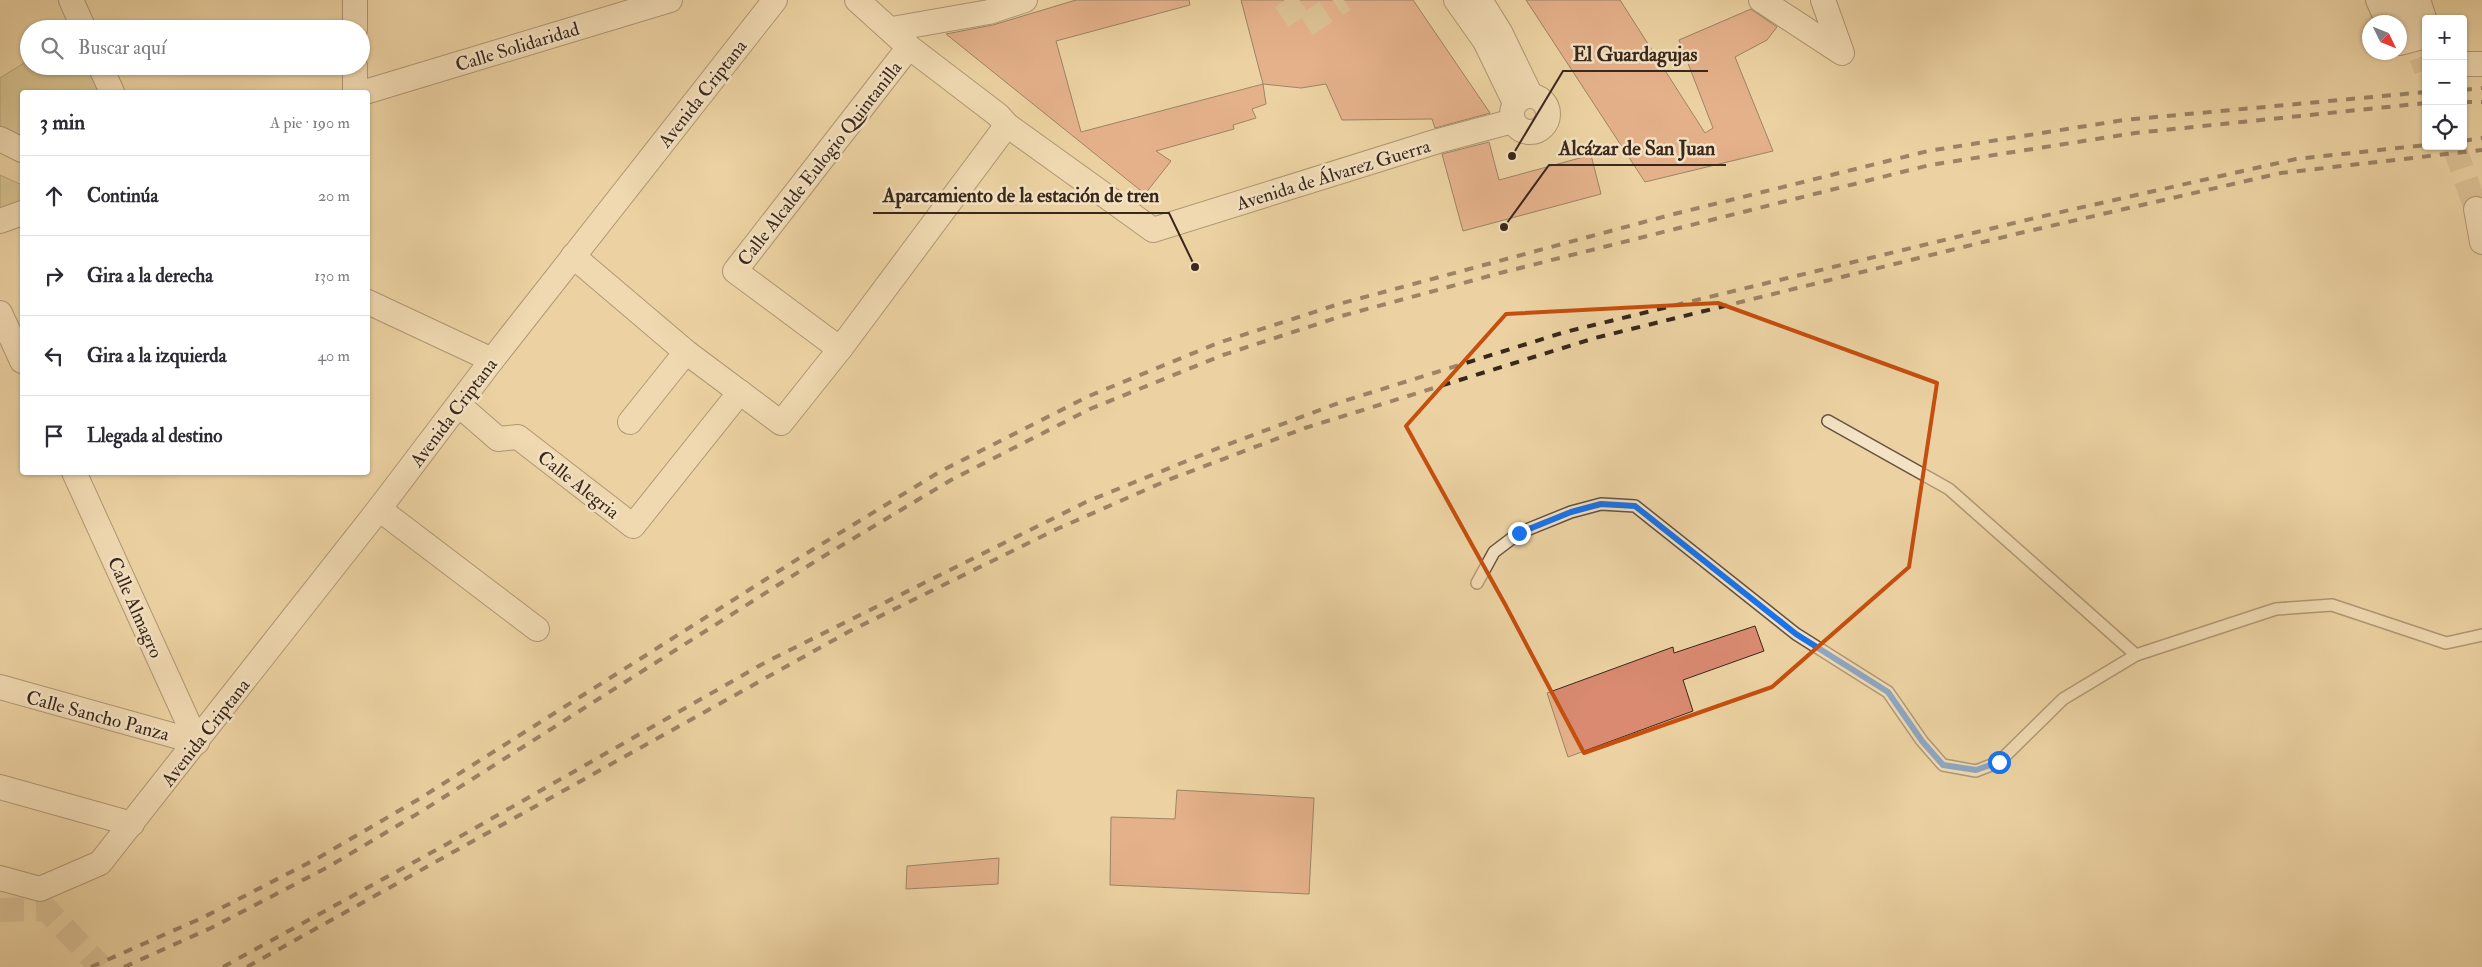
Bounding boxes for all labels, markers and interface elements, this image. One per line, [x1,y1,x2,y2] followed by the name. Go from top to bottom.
[2362,15,2407,60] north arrow
[2422,15,2467,150] map controls
[2422,15,2467,60] button: +
[452,17,583,77] street label: Calle Solidaridad
[20,20,370,75] search box
[38,34,66,62] icon: search
[653,35,753,154] street label: Avenida Criptana
[78,36,166,60] text: Buscar aquí
[1563,36,1708,71] callout: El Guardagujas
[1573,42,1697,68] text: El Guardagujas
[732,56,907,271] street label: Calle Alcalde Eulogio Quintanilla
[2422,60,2467,105] button: −
[2422,105,2467,150] button: locate
[40,109,85,136] text: 3 min
[270,113,350,133] text: A pie · 190 m
[1549,130,1726,165] callout: Alcázar de San Juan
[1232,132,1433,216] street label: Avenida de Álvarez Guerra
[1558,136,1716,161] text: Alcázar de San Juan
[873,178,1169,213] callout: Aparcamiento de la estación de tren
[40,182,68,210] icon: ahead
[882,183,1160,209] text: Aparcamiento de la estación de tren
[87,184,158,208] text: Continúa
[318,186,350,206] text: 20 m
[40,262,68,290] icon: right
[87,264,213,288] text: Gira a la derecha
[314,266,350,286] text: 130 m
[40,342,68,370] icon: left
[87,344,226,368] text: Gira a la izquierda
[317,346,350,366] text: 40 m
[404,353,504,473] street label: Avenida Criptana
[40,422,68,450] icon: arrive
[87,424,222,448] text: Llegada al destino
[533,445,624,524] street label: Calle Alegria
[1508,522,1531,545] route end
[102,553,168,662] street label: Calle Almagro
[156,674,256,793] street label: Avenida Criptana
[23,685,172,747] street label: Calle Sancho Panza
[1988,751,2011,774] route start

